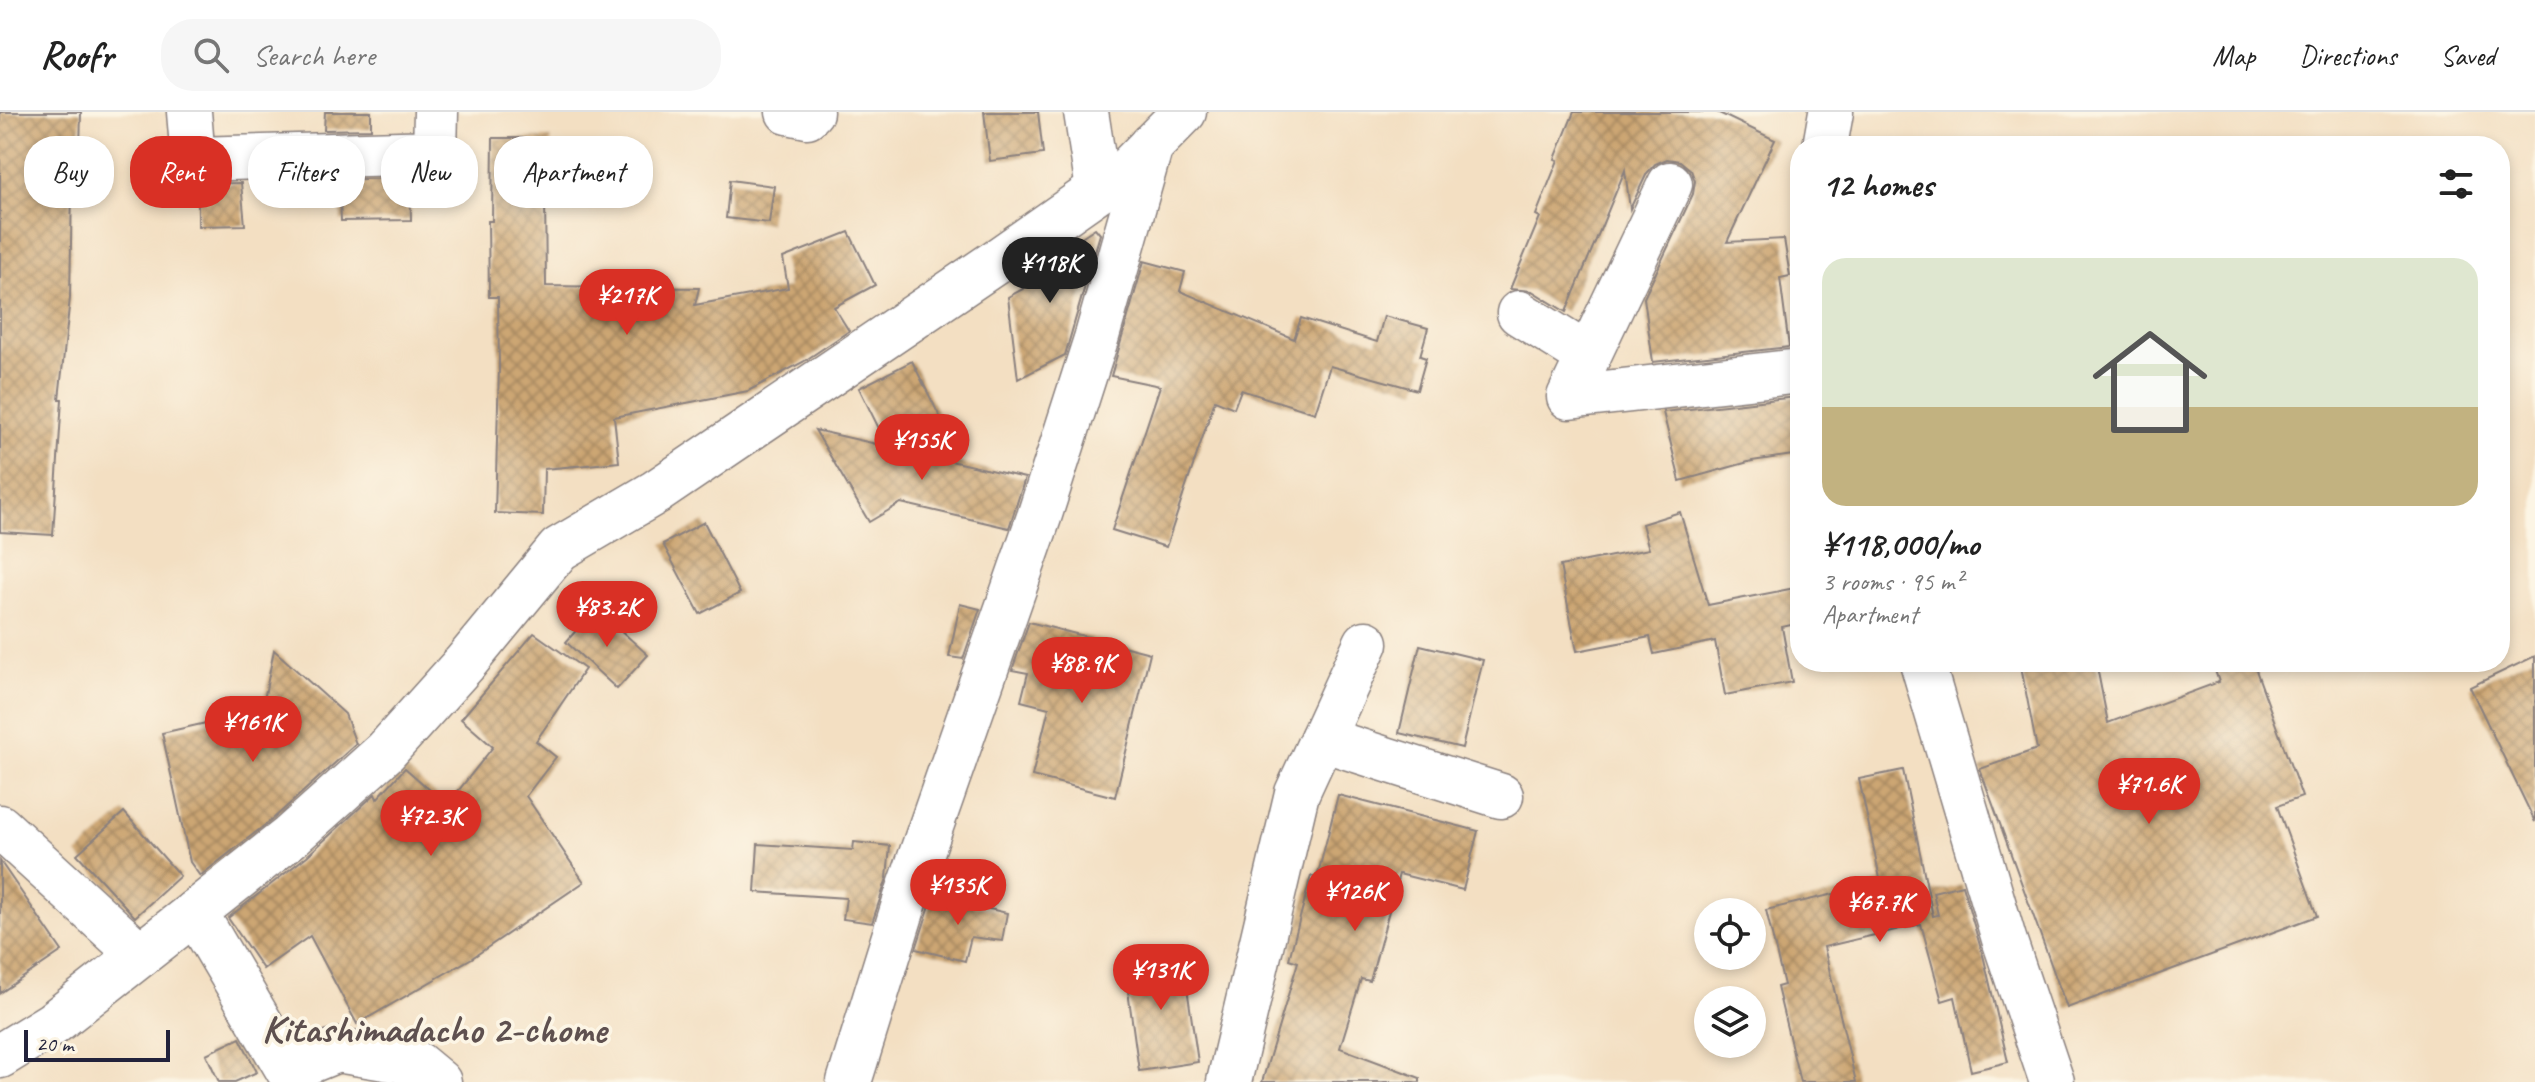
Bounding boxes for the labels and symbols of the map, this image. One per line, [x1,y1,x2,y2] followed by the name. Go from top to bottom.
[994,237,1106,305] pin: ¥118K
[571,269,683,337] pin: ¥217K
[866,414,978,482] pin: ¥155K
[542,581,672,649] pin: ¥83.2K
[1017,637,1147,705] pin: ¥88.9K
[197,696,309,764] pin: ¥161K
[2084,758,2214,826] pin: ¥71.6K
[366,790,496,858] pin: ¥72.3K
[902,859,1014,927] pin: ¥135K
[1299,865,1411,933] pin: ¥126K
[1815,876,1945,944] pin: ¥67.7K
[1105,944,1217,1012] pin: ¥131K
[262,1004,609,1054] district label: Kitashimadacho 2-chome
[24,1026,170,1062] scale bar

